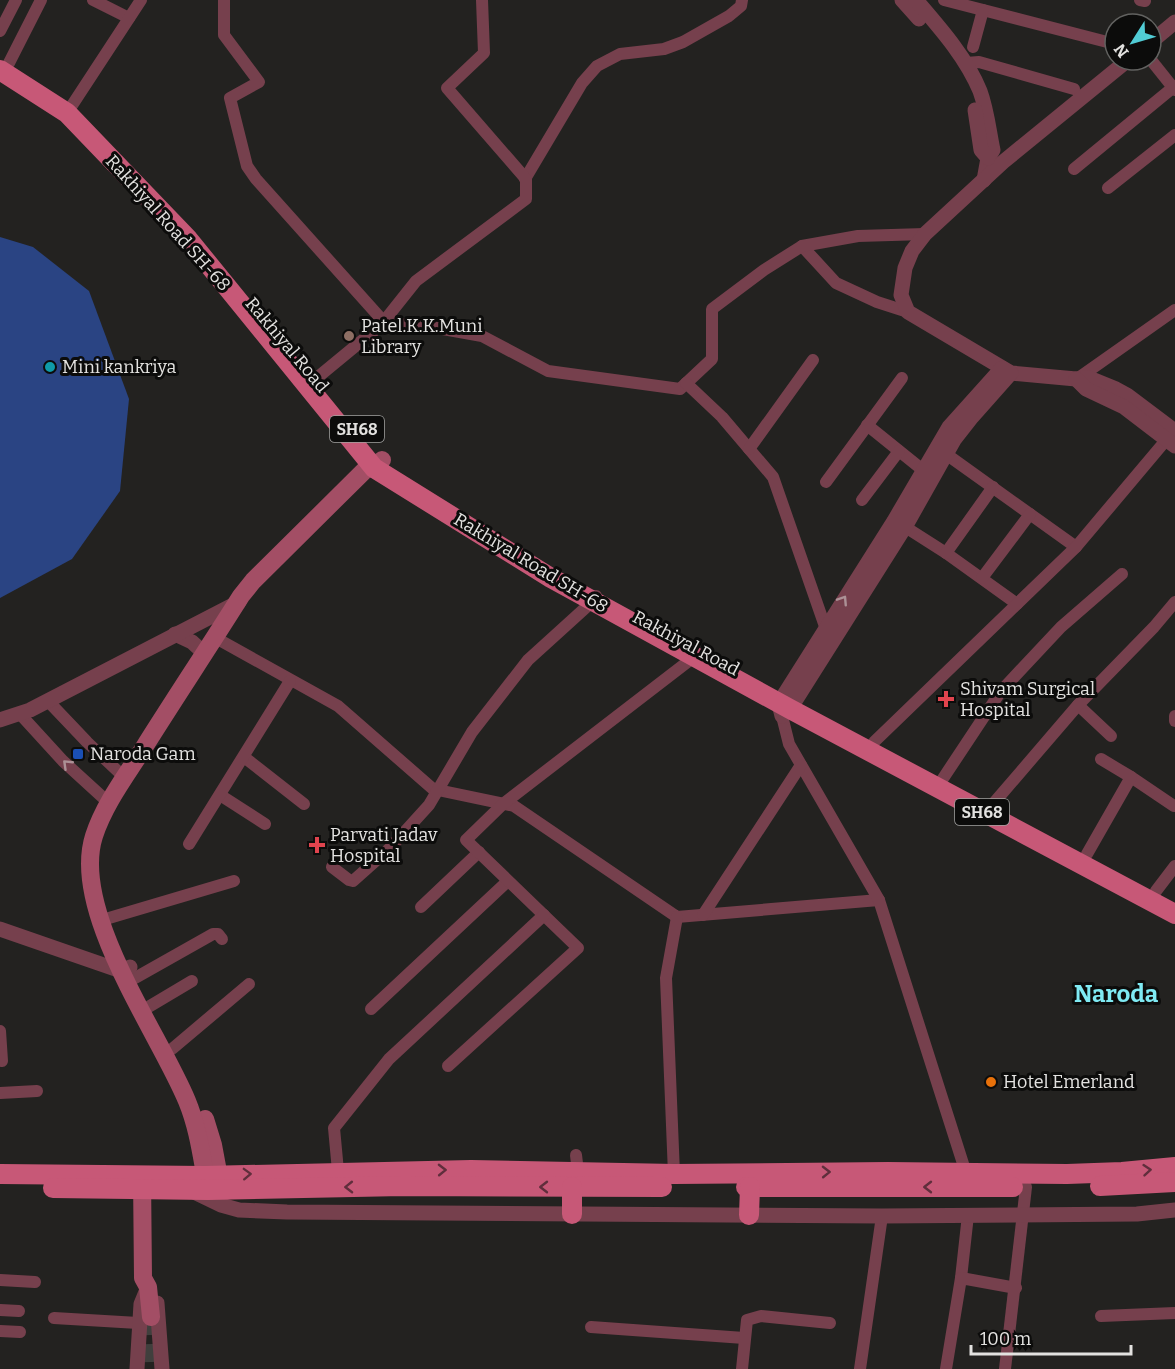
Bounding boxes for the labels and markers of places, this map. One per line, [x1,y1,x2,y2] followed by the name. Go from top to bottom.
[361,315,483,358] place label: Patel.K.K.Muni Library
[342,329,356,343] marker: Patel.K.K.Muni Library
[62,356,177,378] place label: Mini kankriya
[43,360,57,374] marker: Mini kankriya
[960,678,1095,721] place label: Shivam Surgical Hospital
[937,690,955,708] marker: Shivam Surgical Hospital
[90,743,196,765] place label: Naroda Gam
[71,747,85,761] marker: Naroda Gam
[330,824,438,867] place label: Parvati Jadav Hospital
[308,836,326,854] marker: Parvati Jadav Hospital
[1003,1071,1135,1093] place label: Hotel Emerland
[984,1075,998,1089] marker: Hotel Emerland

